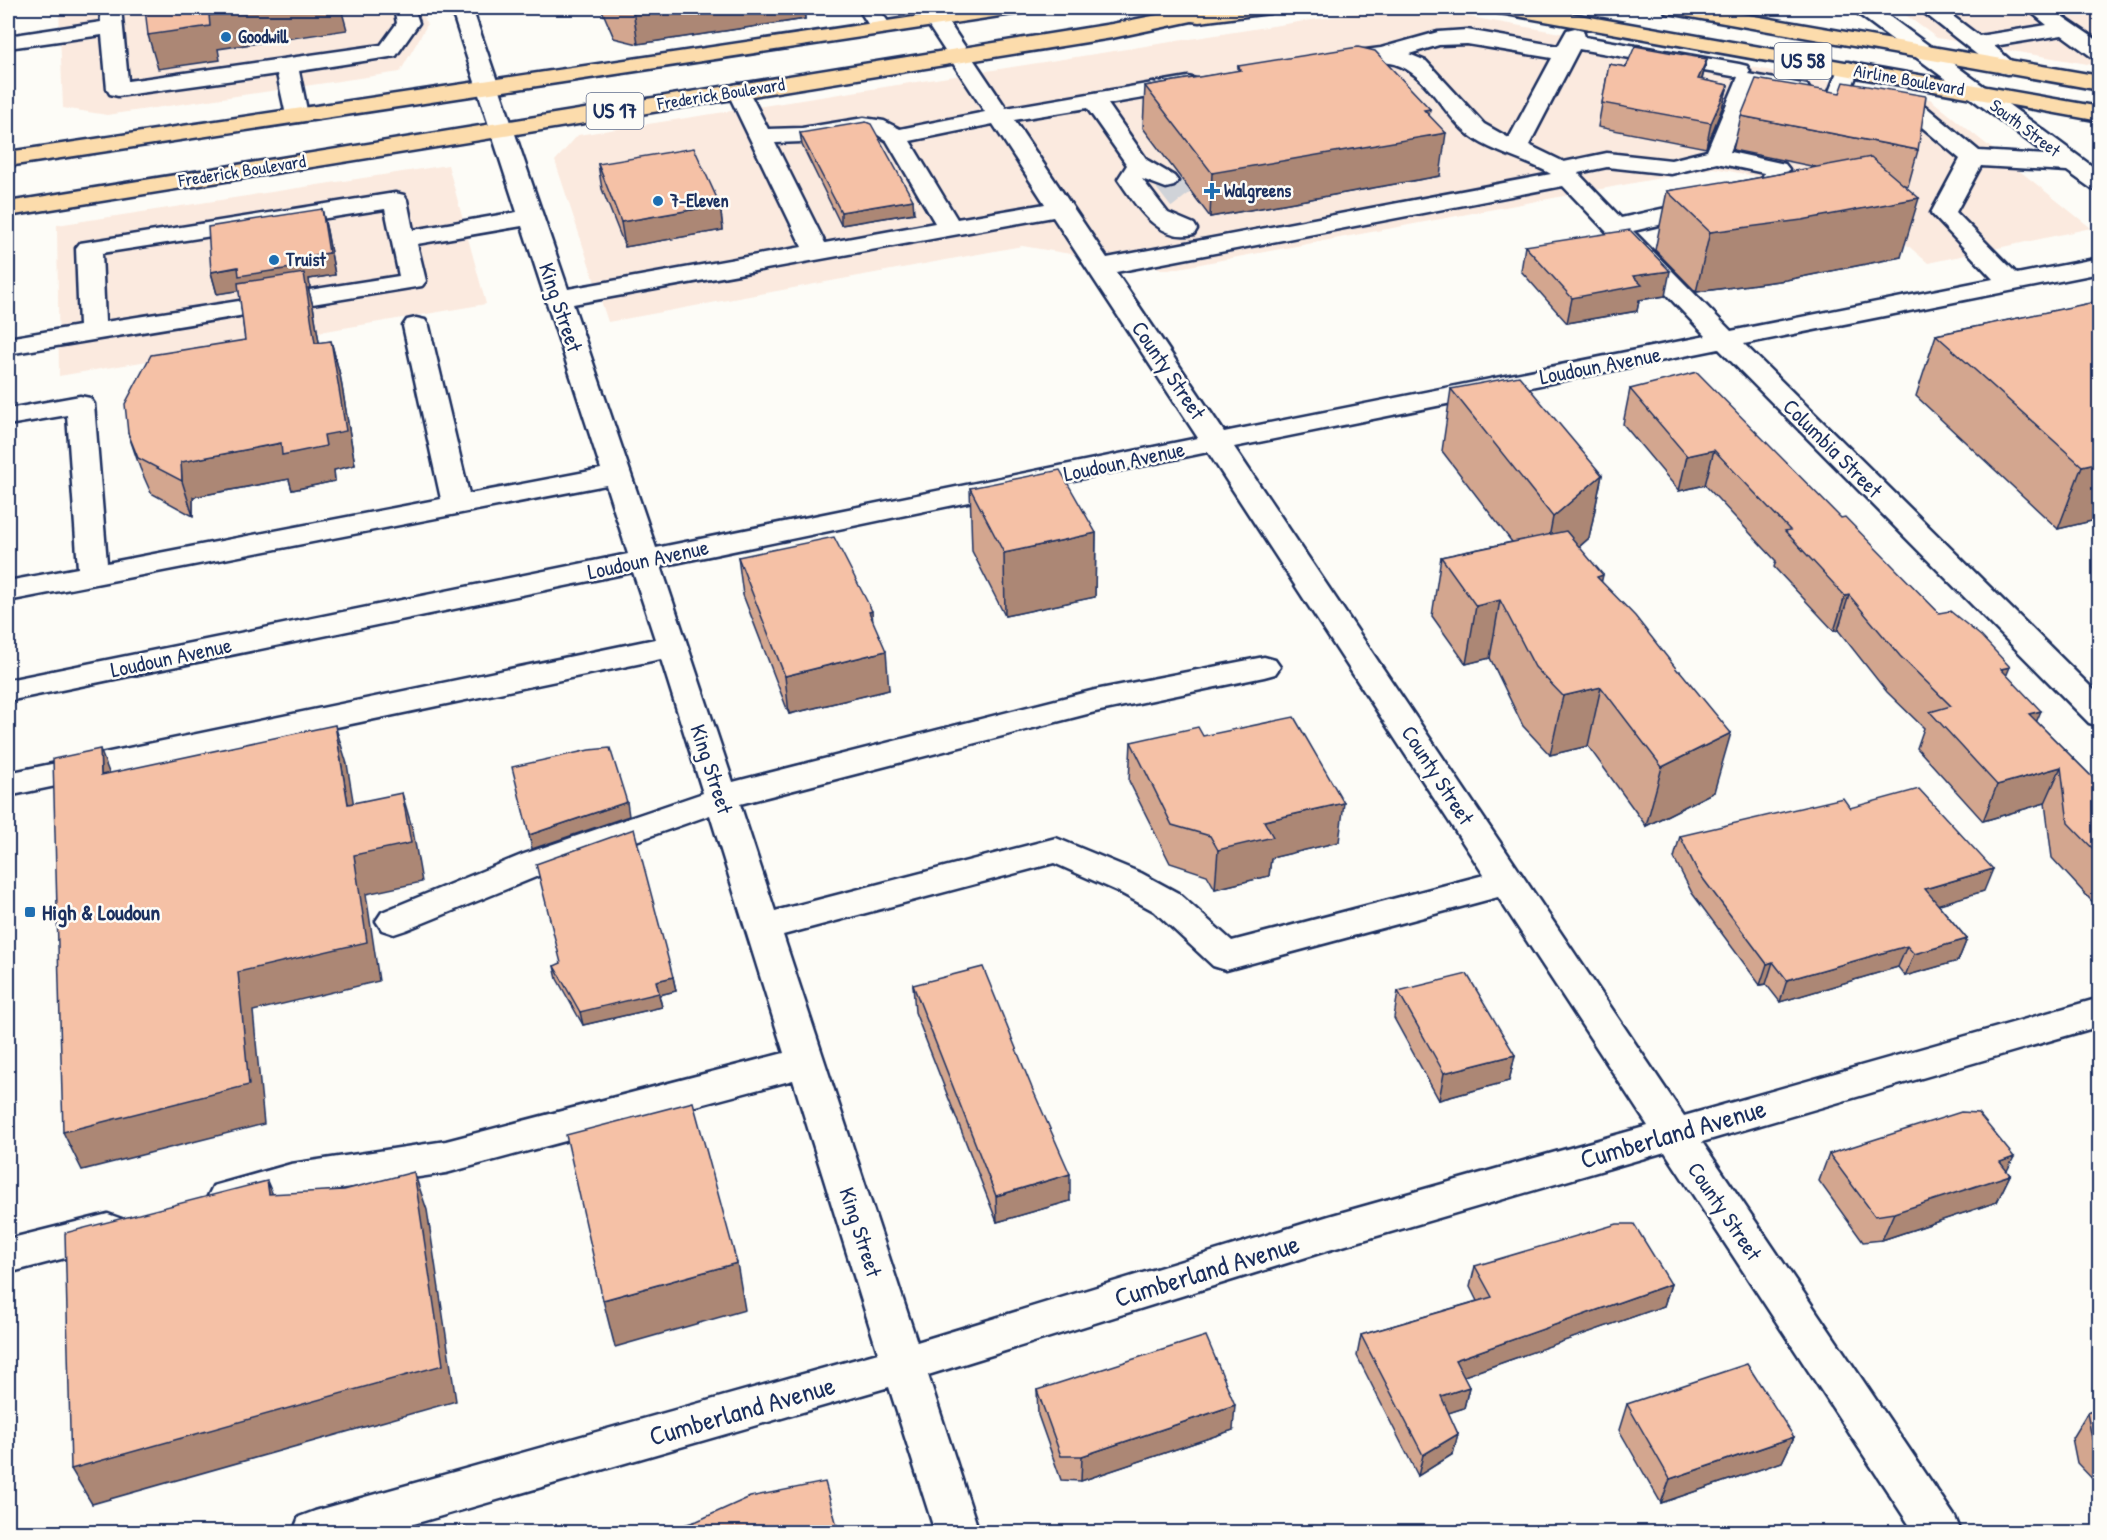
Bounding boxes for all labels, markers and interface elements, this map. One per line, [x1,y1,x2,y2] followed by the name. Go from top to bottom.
[238,24,290,49] place label: Goodwill
[219,30,233,44] marker: Goodwill
[1774,43,1832,79] road number: US 58
[1852,57,1966,102] street label: Airline Boulevard
[655,71,786,116] street label: Frederick Boulevard
[586,93,644,129] road number: US 17
[1985,93,2066,163] street label: South Street
[176,148,307,193] street label: Frederick Boulevard
[1224,178,1291,204] place label: Walgreens
[1205,184,1219,198] marker: Walgreens
[669,188,729,213] place label: 7-Eleven
[651,194,665,208] marker: 7-Eleven
[285,247,327,272] place label: Truist
[267,253,281,267] marker: Truist
[532,258,590,356] street label: King Street
[1125,315,1213,426] street label: County Street
[1537,339,1663,391] street label: Loudoun Avenue
[1777,392,1890,505] street label: Columbia Street
[1061,434,1187,488] street label: Loudoun Avenue
[585,532,711,586] street label: Loudoun Avenue
[108,630,234,684] street label: Loudoun Avenue
[683,720,741,818] street label: King Street
[1395,720,1482,831] street label: County Street
[42,897,160,928] place label: High & Loudoun
[23,905,37,919] marker: High & Loudoun
[1576,1089,1770,1177] street label: Cumberland Avenue
[1681,1156,1769,1267] street label: County Street
[832,1183,890,1281] street label: King Street
[1110,1225,1304,1315] street label: Cumberland Avenue
[645,1366,839,1454] street label: Cumberland Avenue

